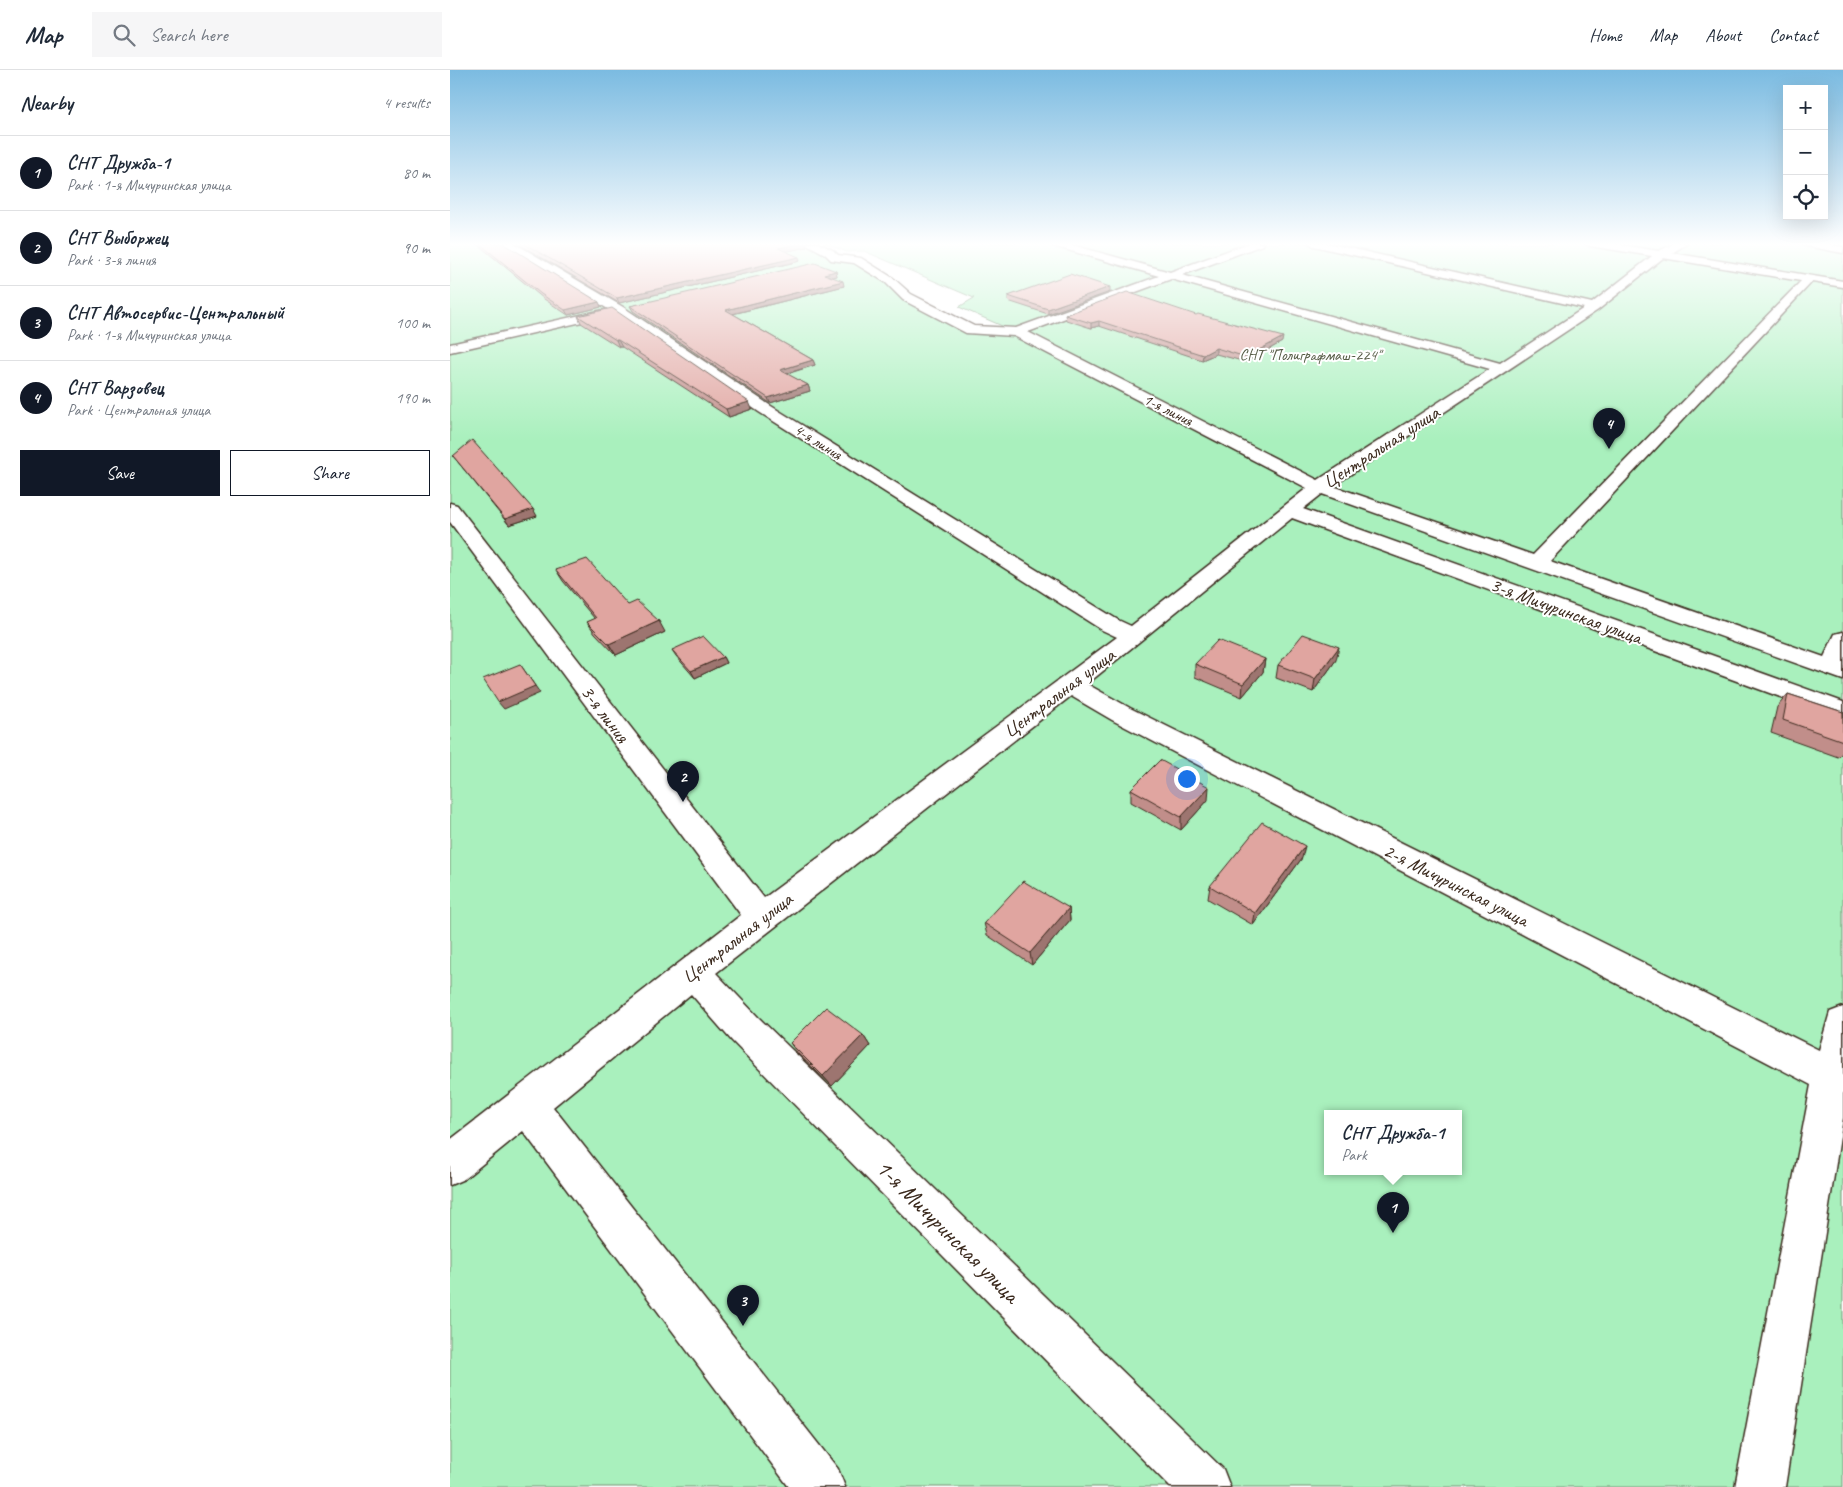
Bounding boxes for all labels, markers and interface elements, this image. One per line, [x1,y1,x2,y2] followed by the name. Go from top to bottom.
[92,12,442,57] search box
[25,20,62,50] text: Map
[110,21,138,49] icon: search
[150,23,228,47] text: Search here
[1589,24,1622,46] text: Home
[1650,24,1677,46] text: Map
[1705,24,1741,46] text: About
[1769,24,1818,46] text: Contact
[1783,85,1828,220] map controls
[1783,85,1828,130] button: +
[20,90,73,116] text: Nearby
[383,93,430,113] text: 4 results
[1783,130,1828,175] button: −
[67,151,170,175] text: СНТ Дружба-1
[32,163,40,183] text: 1
[403,163,430,183] text: 80 m
[67,175,231,195] text: Park · 1-я Мичуринская улица
[1783,175,1828,220] button: locate
[67,226,169,250] text: СНТ Выборжец
[32,238,40,258] text: 2
[403,238,430,258] text: 90 m
[67,250,156,270] text: Park · 3-я линия
[67,301,284,325] text: СНТ Автосервис-Центральный
[32,313,40,333] text: 3
[396,313,430,333] text: 100 m
[67,325,231,345] text: Park · 1-я Мичуринская улица
[1240,345,1384,365] park label: СНТ "Полиграфмаш-224"
[67,376,164,400] text: СНТ Варзовец
[32,388,40,408] text: 4
[396,388,430,408] text: 190 m
[1140,389,1197,431] street label: 1-я линия
[1318,399,1445,494] street label: Центральная улица
[67,400,210,420] text: Park · Центральная улица
[1593,408,1625,449] pin: 4
[790,420,847,465] street label: 4-я линия
[20,450,220,496] button: Save
[230,450,430,496] button: Share
[1487,572,1647,651] street label: 3-я Мичуринская улица
[998,642,1121,743] street label: Центральная улица
[575,680,635,748] street label: 3-я линия
[667,761,699,802] pin: 2
[1174,766,1200,792] your location
[1379,838,1534,933] street label: 2-я Мичуринская улица
[677,886,798,989] street label: Центральная улица
[1324,1110,1462,1175] popup
[1341,1121,1445,1145] text: СНТ Дружба-1
[1341,1145,1367,1165] text: Park
[870,1153,1028,1311] street label: 1-я Мичуринская улица
[1377,1192,1409,1233] pin: 1
[727,1285,759,1326] pin: 3

